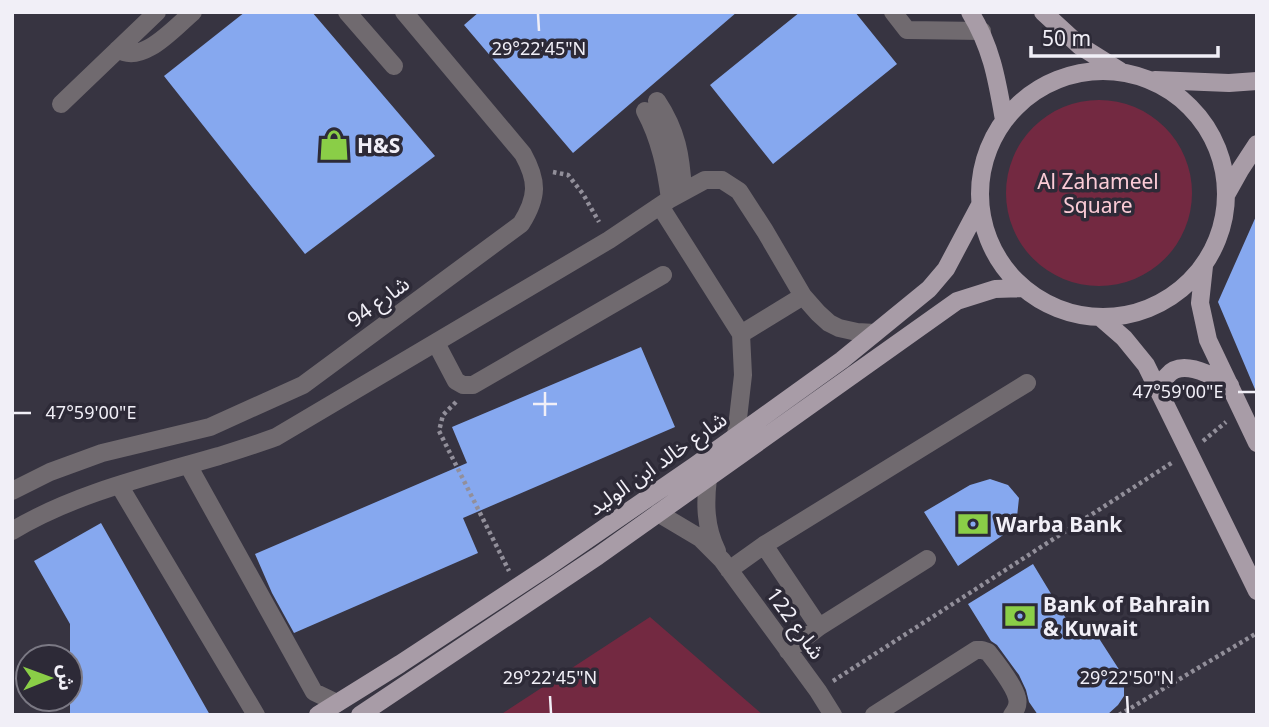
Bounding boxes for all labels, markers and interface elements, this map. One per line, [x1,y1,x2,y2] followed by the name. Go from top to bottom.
[1031,14,1218,58] scale bar
[1042,24,1091,52] text: 50 m
[492,36,586,60] text: 29°22'45"N
[317,128,351,162] shop icon: H&S
[357,131,400,159] place label: H&S
[1037,167,1159,219] park label: Al Zahameel Square
[341,269,416,335] street label: شارع 94
[1133,379,1223,403] text: 47°59'00"E
[46,400,136,424] text: 47°59'00"E
[582,405,733,523] street label: شارع خالد ابن الوليد
[956,507,990,541] bank icon: Warba Bank
[996,510,1123,538] place label: Warba Bank
[759,581,832,666] street label: شارع 122
[1043,590,1210,642] place label: Bank of Bahrain & Kuwait
[1003,599,1037,633] bank icon: Bank of Bahrain & Kuwait
[14,643,84,713] north arrow
[53,664,79,691] text: ش
[503,665,597,689] text: 29°22'45"N
[1080,665,1174,689] text: 29°22'50"N

